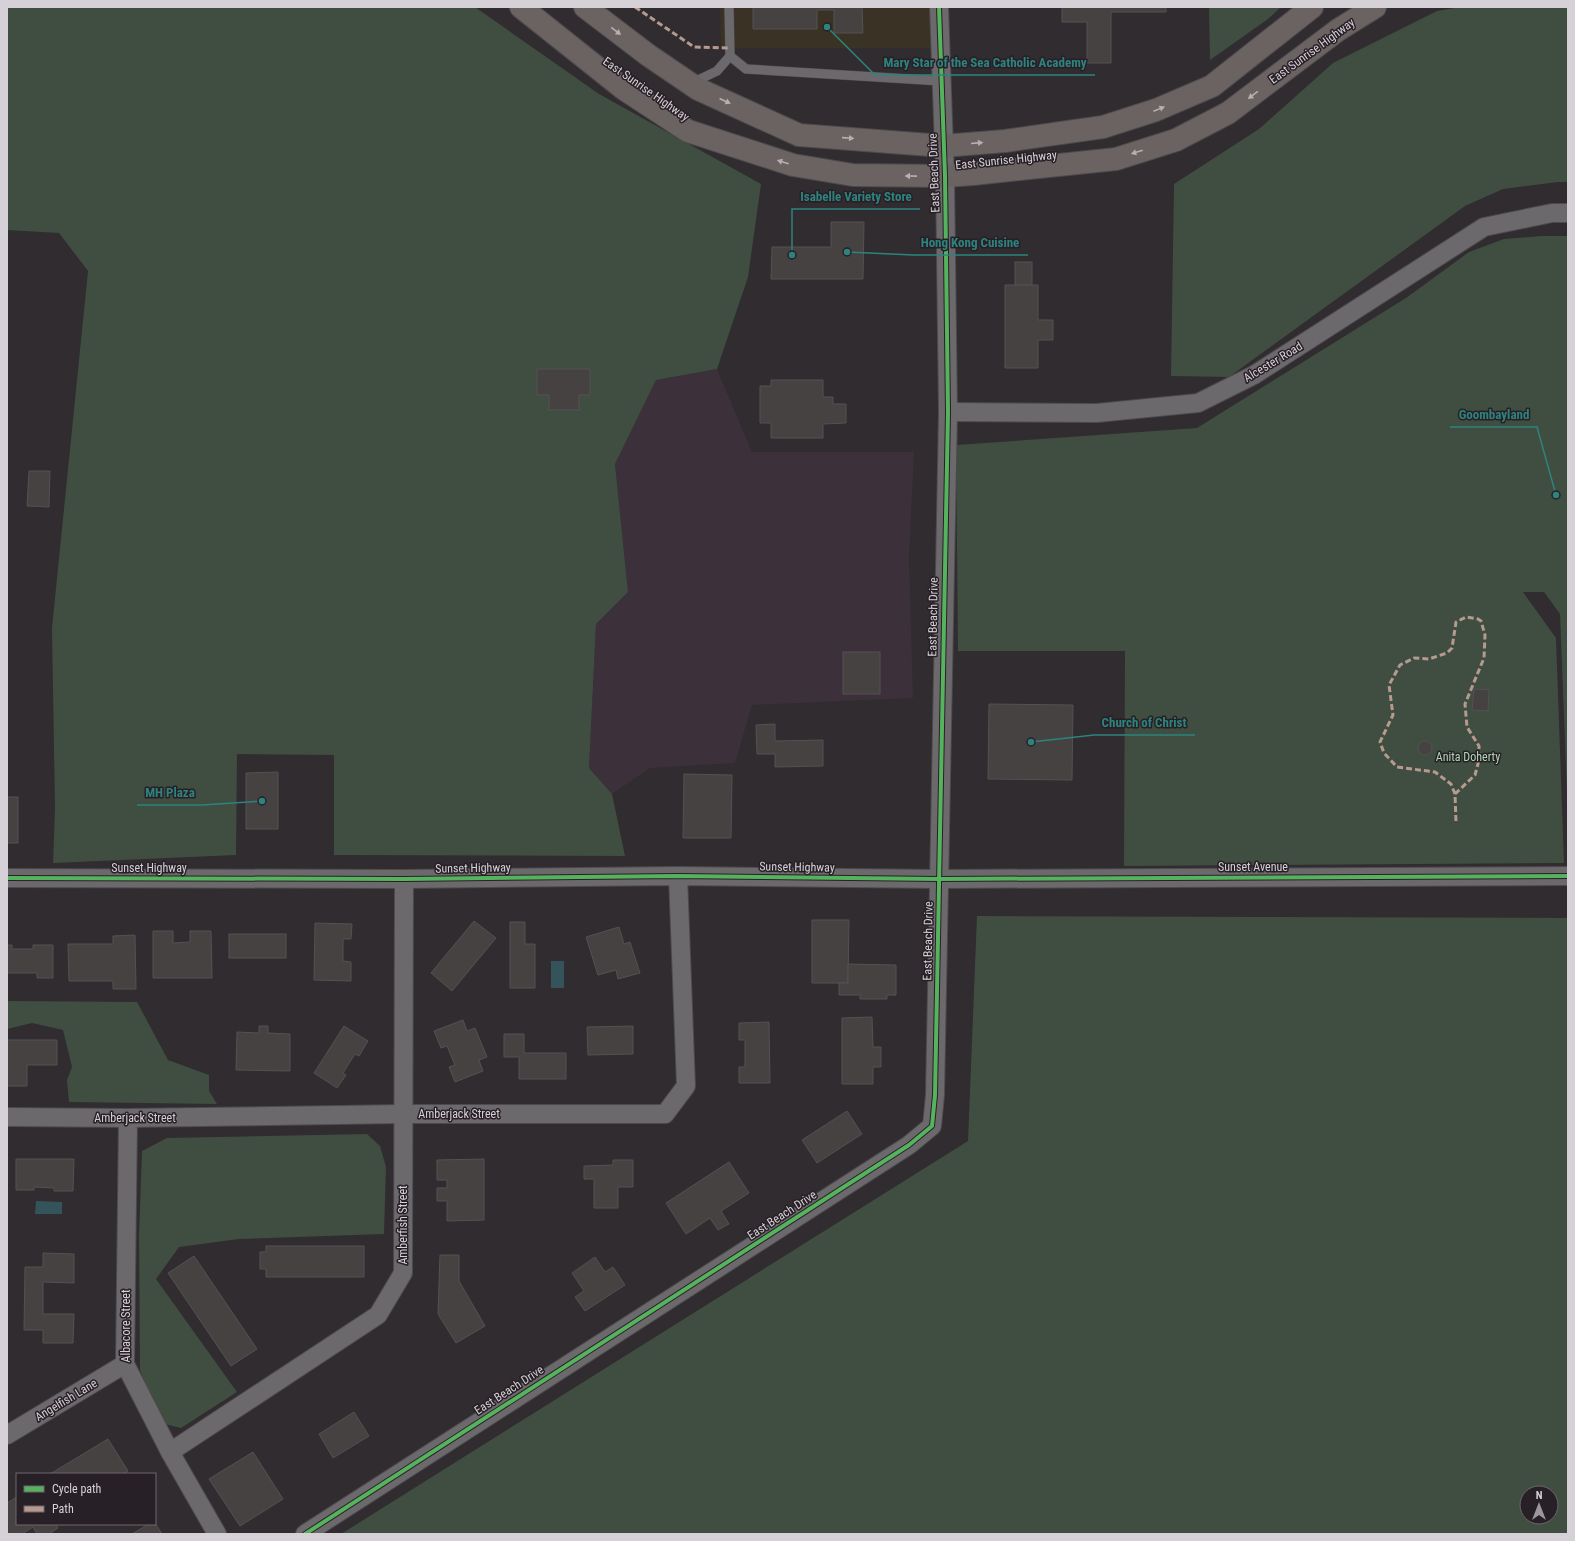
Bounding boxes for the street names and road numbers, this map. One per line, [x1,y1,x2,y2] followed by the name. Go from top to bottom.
[1267,15,1357,87] street label: East Sunrise Highway
[600,54,692,124] street label: East Sunrise Highway
[926,133,942,213] street label: East Beach Drive
[955,148,1057,172] street label: East Sunrise Highway
[1241,339,1305,385] street label: Alcester Road
[925,577,941,657] street label: East Beach Drive
[759,859,835,875] street label: Sunset Highway
[435,860,511,876] street label: Sunset Highway
[1218,860,1288,874] street label: Sunset Avenue
[111,861,187,875] street label: Sunset Highway
[920,901,936,981] street label: East Beach Drive
[418,1107,500,1121] street label: Amberjack Street
[94,1111,176,1125] street label: Amberjack Street
[396,1185,410,1265] street label: Amberfish Street
[745,1187,819,1243] street label: East Beach Drive
[119,1289,133,1362] street label: Albacore Street
[472,1362,546,1418] street label: East Beach Drive
[32,1376,100,1424] street label: Angelfish Lane

